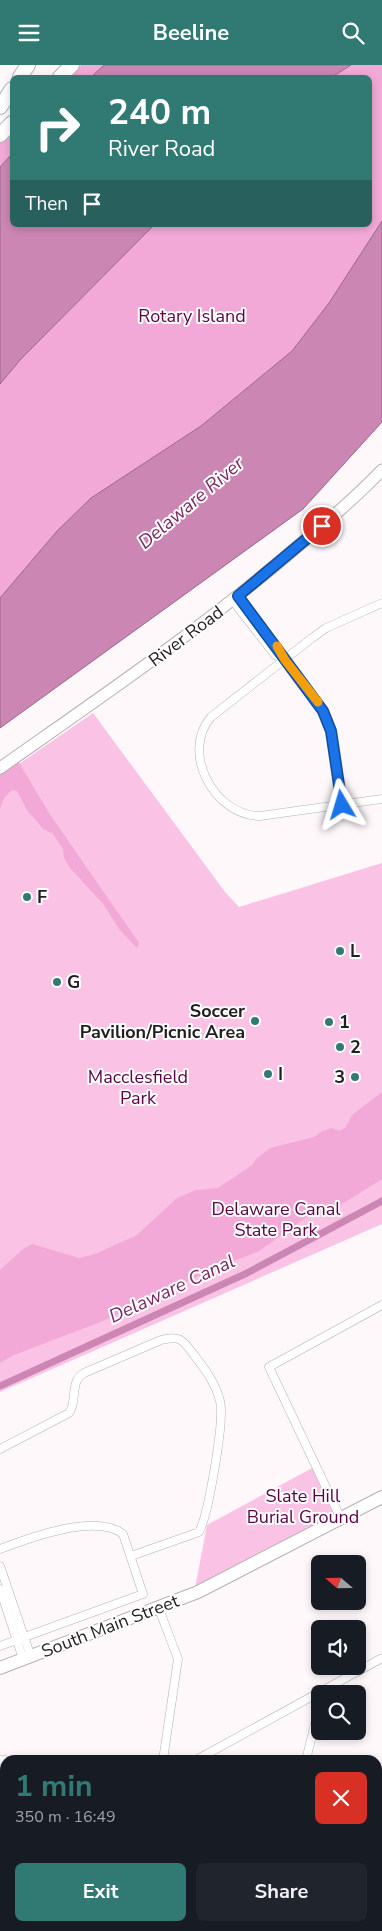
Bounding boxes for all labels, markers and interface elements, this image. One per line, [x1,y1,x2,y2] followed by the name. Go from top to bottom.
[153,18,229,48] text: Beeline
[15,19,43,47] icon: menu
[339,19,367,47] icon: search
[108,89,211,136] text: 240 m
[25,95,90,160] icon: right
[108,134,215,164] text: River Road
[78,190,106,218] icon: arrive
[25,191,68,217] text: Then
[138,304,246,328] park label: Rotary Island
[132,450,250,555] water label: Delaware River
[301,505,343,547] pin
[308,512,336,540] icon: arrive
[144,600,228,672] street label: River Road
[315,778,367,830] position arrow
[37,885,47,909] place label: F
[21,891,33,903] marker: F
[350,939,360,963] place label: L
[334,945,346,957] marker: L
[67,970,80,994] place label: G
[51,976,63,988] marker: G
[80,999,245,1044] place label: Soccer Pavilion/Picnic Area
[339,1010,350,1034] place label: 1
[249,1015,261,1027] marker: Soccer Pavilion/Picnic Area
[323,1016,335,1028] marker: 1
[350,1035,361,1059] place label: 2
[334,1041,346,1053] marker: 2
[278,1062,283,1086] place label: I
[88,1065,188,1110] park label: Macclesfield Park
[334,1065,345,1089] place label: 3
[262,1068,274,1080] marker: I
[349,1071,361,1083] marker: 3
[211,1197,341,1242] park label: Delaware Canal State Park
[105,1248,239,1330] water label: Delaware Canal
[247,1484,359,1529] park label: Slate Hill Burial Ground
[311,1555,366,1610] north arrow
[311,1555,366,1740] map controls
[38,1588,183,1663] street label: South Main Street
[311,1620,366,1675] button: sound
[311,1685,366,1740] button: search
[15,1766,93,1807] text: 1 min
[315,1772,367,1824] button: close
[15,1806,116,1828] text: 350 m · 16:49
[15,1863,186,1921] button: Exit
[196,1863,367,1921] button: Share

